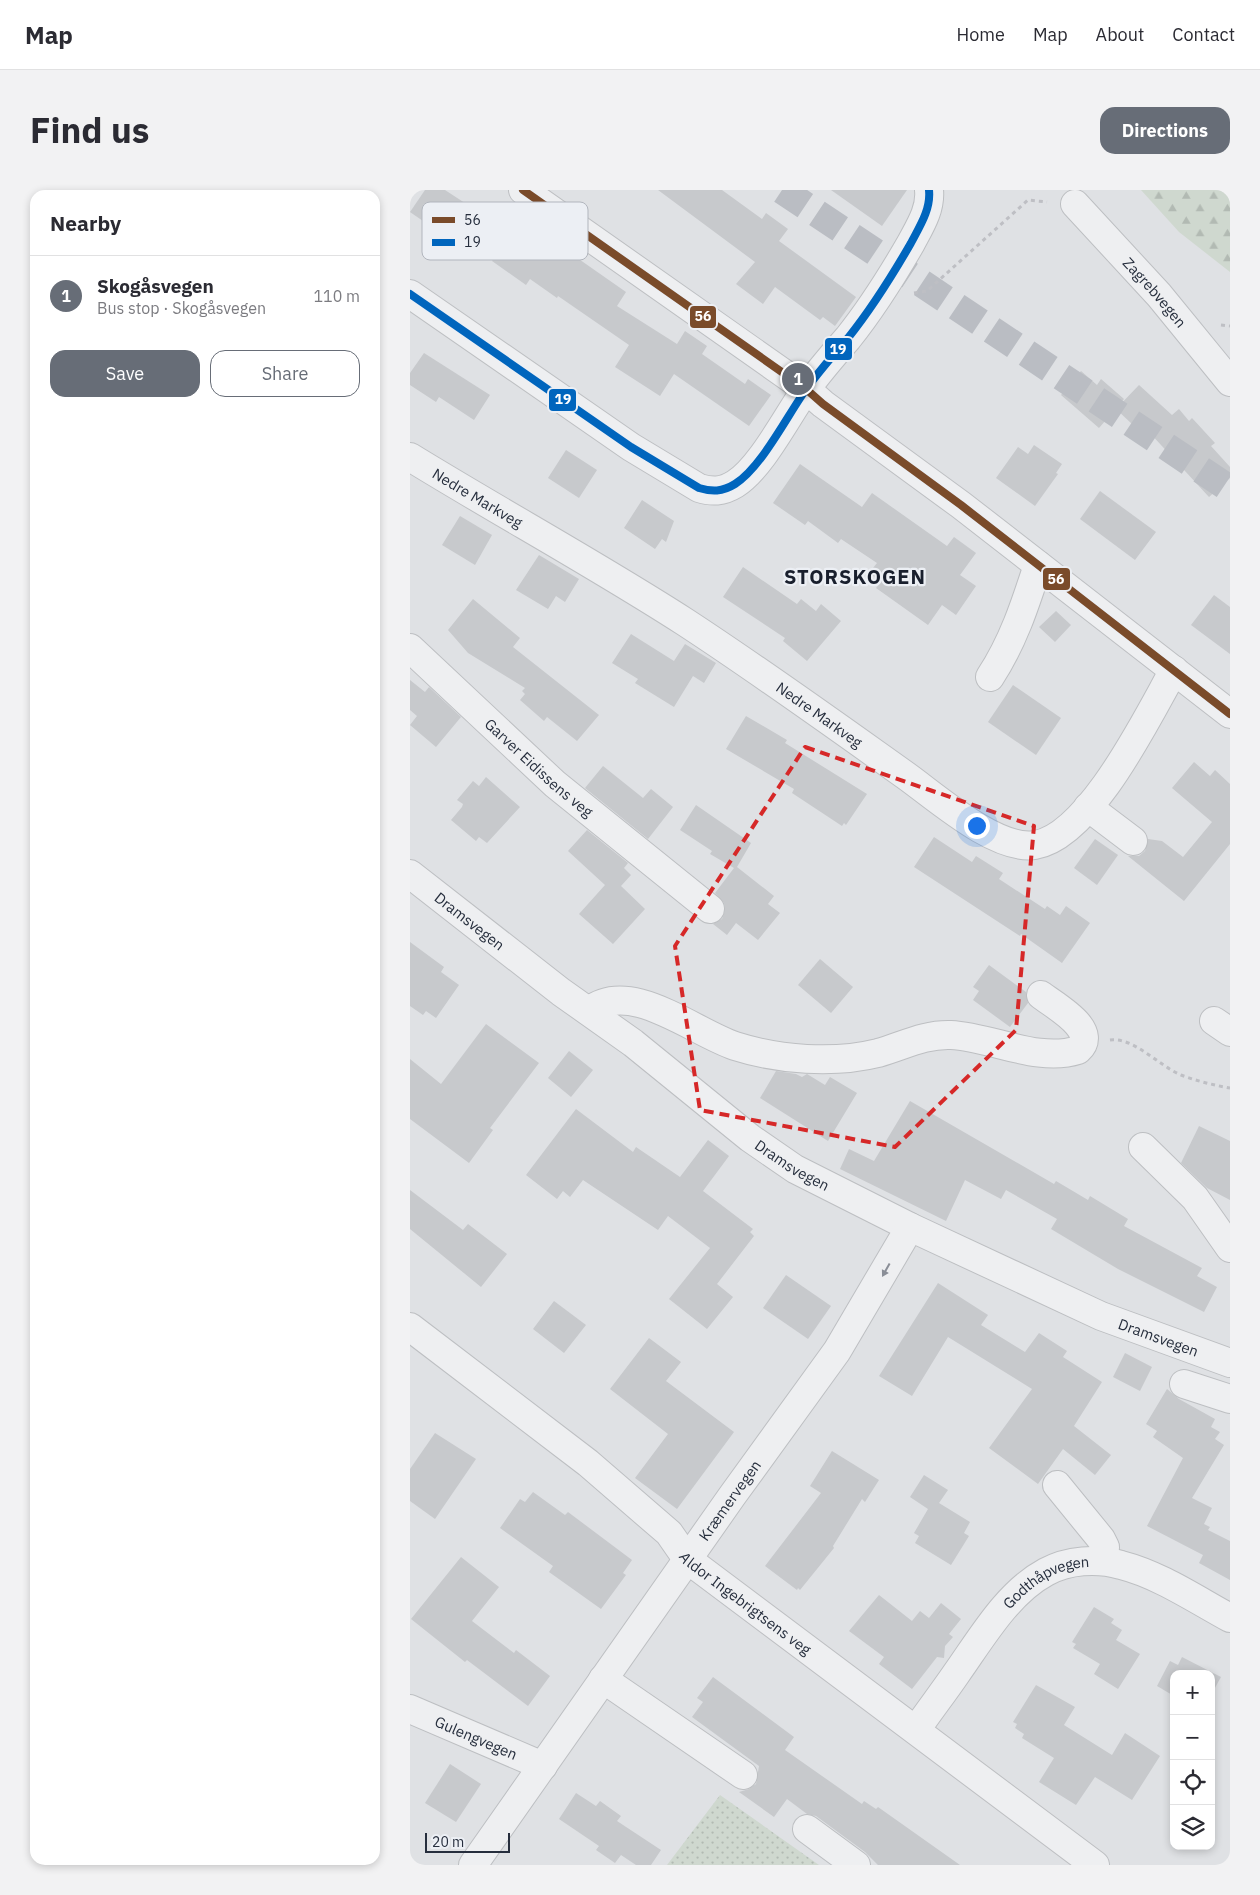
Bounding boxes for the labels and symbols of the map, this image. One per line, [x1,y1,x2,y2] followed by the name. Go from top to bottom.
[422,202,588,260] legend
[464,211,481,229] text: 56
[464,233,481,251] text: 19
[1119,253,1191,331] street label: Zagrebvegen
[689,305,717,329] line badge: 56
[695,307,711,325] text: 56
[824,337,853,361] line badge: 19
[830,340,846,358] text: 19
[782,360,814,398] pin: 1
[548,388,577,412] line badge: 19
[555,390,571,408] text: 19
[429,464,526,532] street label: Nedre Markveg
[784,563,926,590] district label: STORSKOGEN
[1042,567,1071,591] line badge: 56
[1048,570,1064,588] text: 56
[773,677,867,751] street label: Nedre Markveg
[481,714,597,821] street label: Garver Eidissens veg
[964,813,990,839] your location
[431,887,509,954] street label: Dramsvegen
[752,1135,833,1194] street label: Dramsvegen
[882,1262,890,1277] one-way arrow
[1116,1314,1201,1360] street label: Dramsvegen
[694,1456,765,1544] street label: Kræmervegen
[675,1548,815,1659] street label: Aldor Ingebrigtsens veg
[998,1551,1090,1612] street label: Godthåpvegen
[432,1711,520,1763] street label: Gulengvegen
[425,1830,510,1853] scale bar

